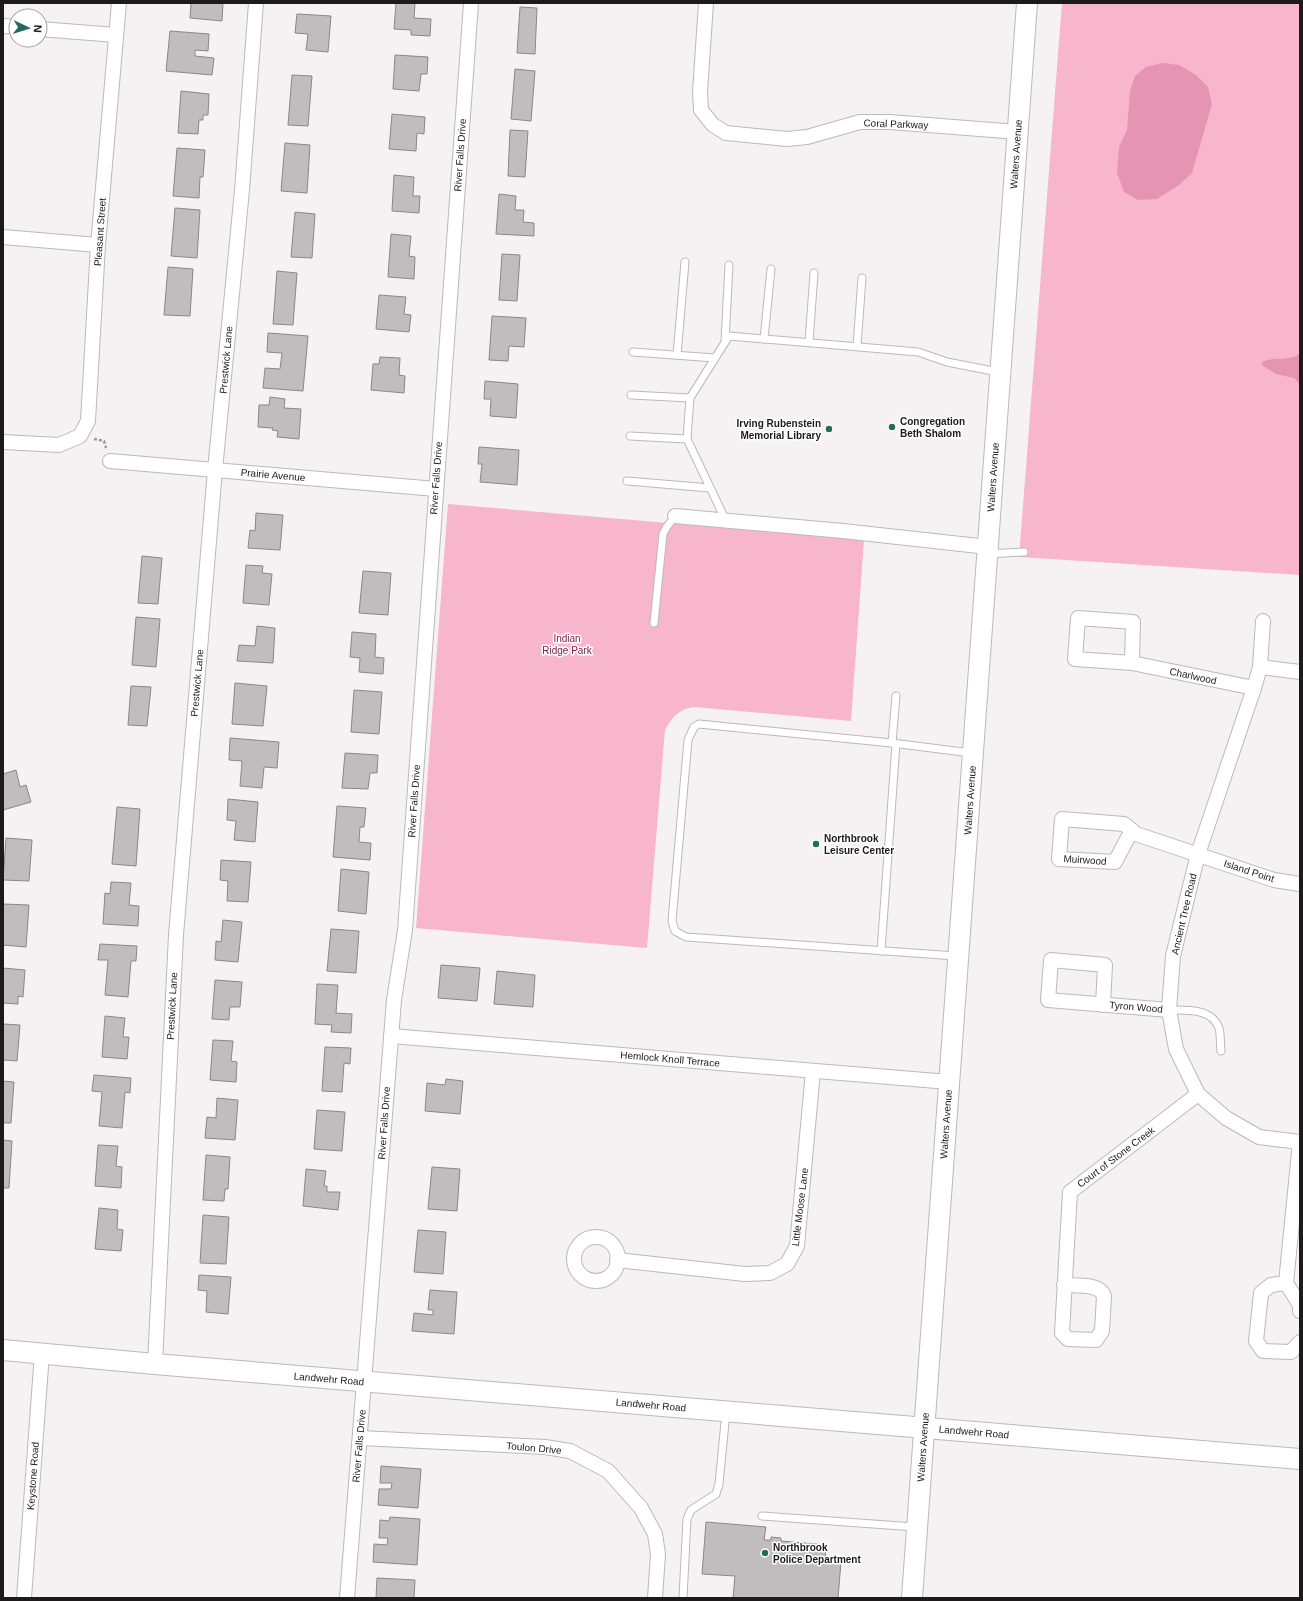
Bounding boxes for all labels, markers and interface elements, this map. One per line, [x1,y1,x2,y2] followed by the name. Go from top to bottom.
[8,8,48,48] north arrow
[32,24,44,33] text: N
[863,117,929,131] street label: Coral Parkway
[452,118,468,192] street label: River Falls Drive
[1008,119,1024,189] street label: Walters Avenue
[92,197,108,266] street label: Pleasant Street
[218,325,234,394] street label: Prestwick Lane
[900,416,965,439] place label: Congregation Beth Shalom
[737,418,821,441] place label: Irving Rubenstein Memorial Library
[887,422,897,432] marker: Congregation Beth Shalom
[824,424,834,434] marker: Irving Rubenstein Memorial Library
[428,441,444,515] street label: River Falls Drive
[985,442,1001,512] street label: Walters Avenue
[240,467,306,483] street label: Prairie Avenue
[542,633,593,656] park label: Indian Ridge Park
[189,648,205,717] street label: Prestwick Lane
[1168,666,1218,686] street label: Charlwood
[406,764,422,838] street label: River Falls Drive
[962,765,978,835] street label: Walters Avenue
[824,833,894,856] place label: Northbrook Leisure Center
[811,839,821,849] marker: Northbrook Leisure Center
[1063,853,1107,867] street label: Muirwood
[1222,858,1276,884] street label: Island Point
[1169,872,1199,956] street label: Ancient Tree Road
[165,971,179,1040] street label: Prestwick Lane
[1109,999,1163,1015] street label: Tyron Wood
[620,1049,721,1069] street label: Hemlock Knoll Terrace
[376,1086,392,1160] street label: River Falls Drive
[938,1089,954,1159] street label: Walters Avenue
[1075,1124,1158,1190] street label: Court of Stone Creek
[790,1167,810,1247] street label: Little Moose Lane
[293,1370,365,1388] street label: Landwehr Road
[615,1396,687,1414] street label: Landwehr Road
[350,1409,368,1483] street label: River Falls Drive
[915,1412,931,1482] street label: Walters Avenue
[938,1423,1010,1441] street label: Landwehr Road
[506,1440,563,1456] street label: Toulon Drive
[25,1442,41,1510] street label: Keystone Road
[773,1542,861,1565] place label: Northbrook Police Department
[760,1548,770,1558] marker: Northbrook Police Department

